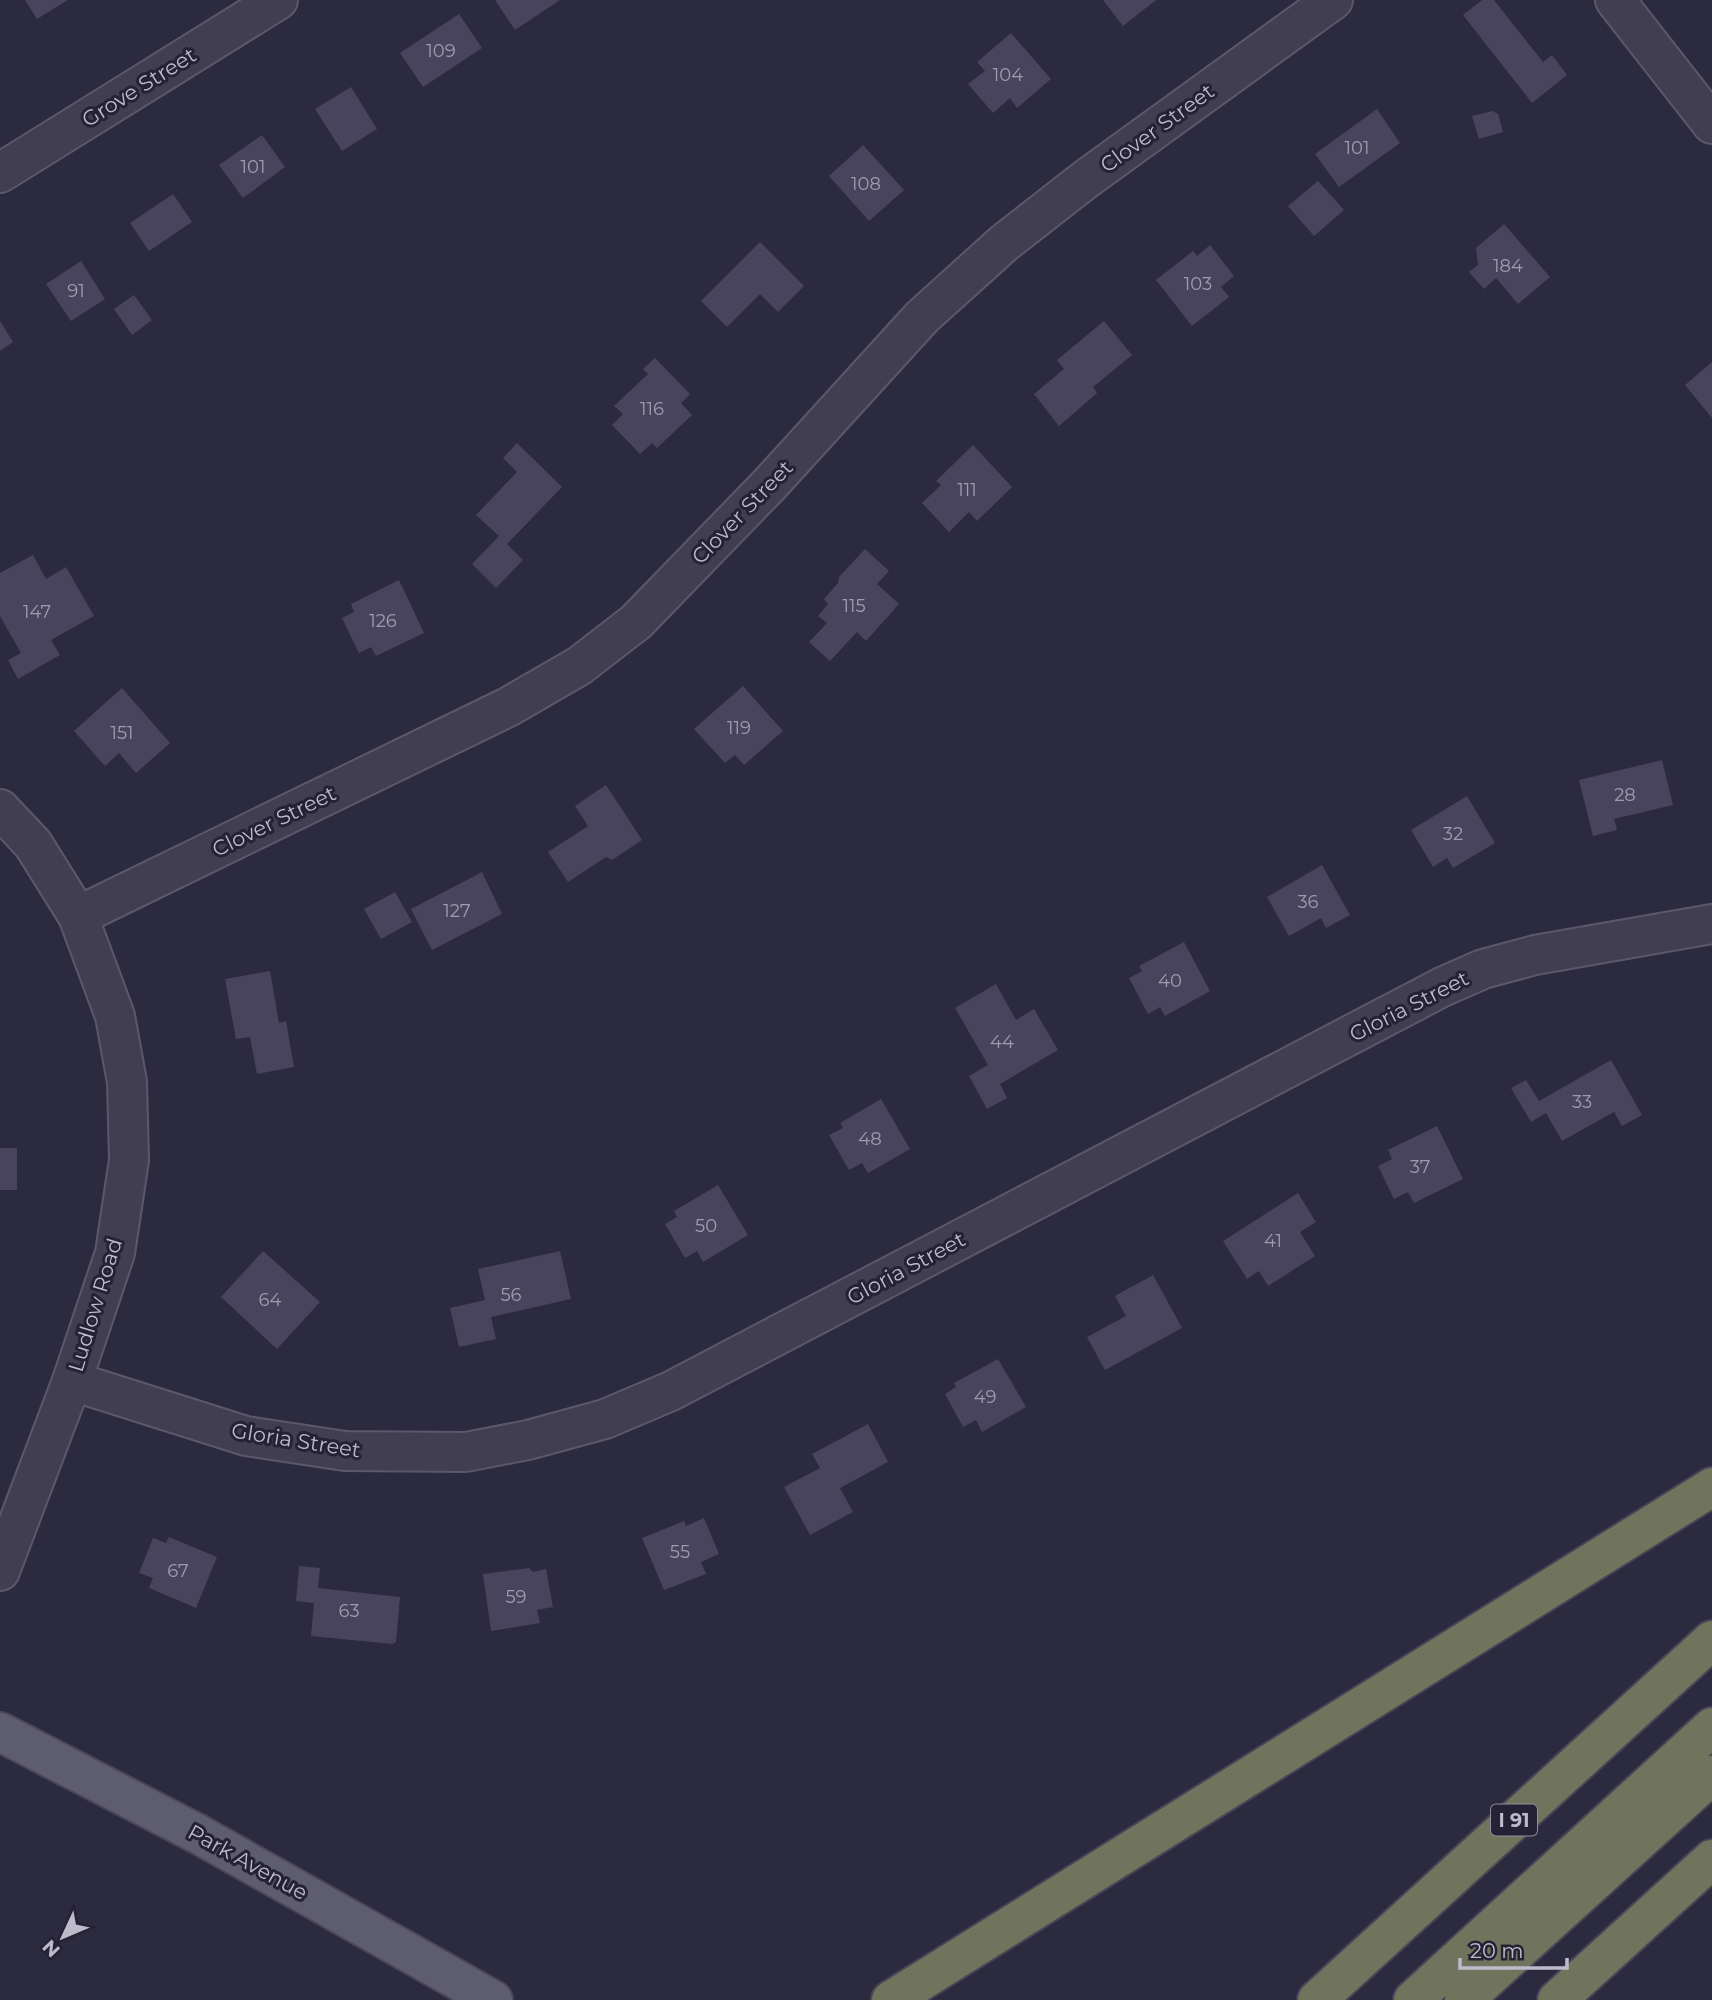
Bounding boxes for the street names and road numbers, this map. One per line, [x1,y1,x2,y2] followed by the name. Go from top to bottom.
[77,42,201,132] street label: Grove Street
[1095,78,1219,178] street label: Clover Street
[686,455,798,569] street label: Clover Street
[208,780,340,862] street label: Clover Street
[1345,965,1473,1047] street label: Gloria Street
[843,1226,969,1310] street label: Gloria Street
[63,1235,127,1375] street label: Ludlow Road
[230,1417,362,1463] street label: Gloria Street
[1491,1804,1537,1836] road number: I 91
[184,1819,312,1905] street label: Park Avenue

